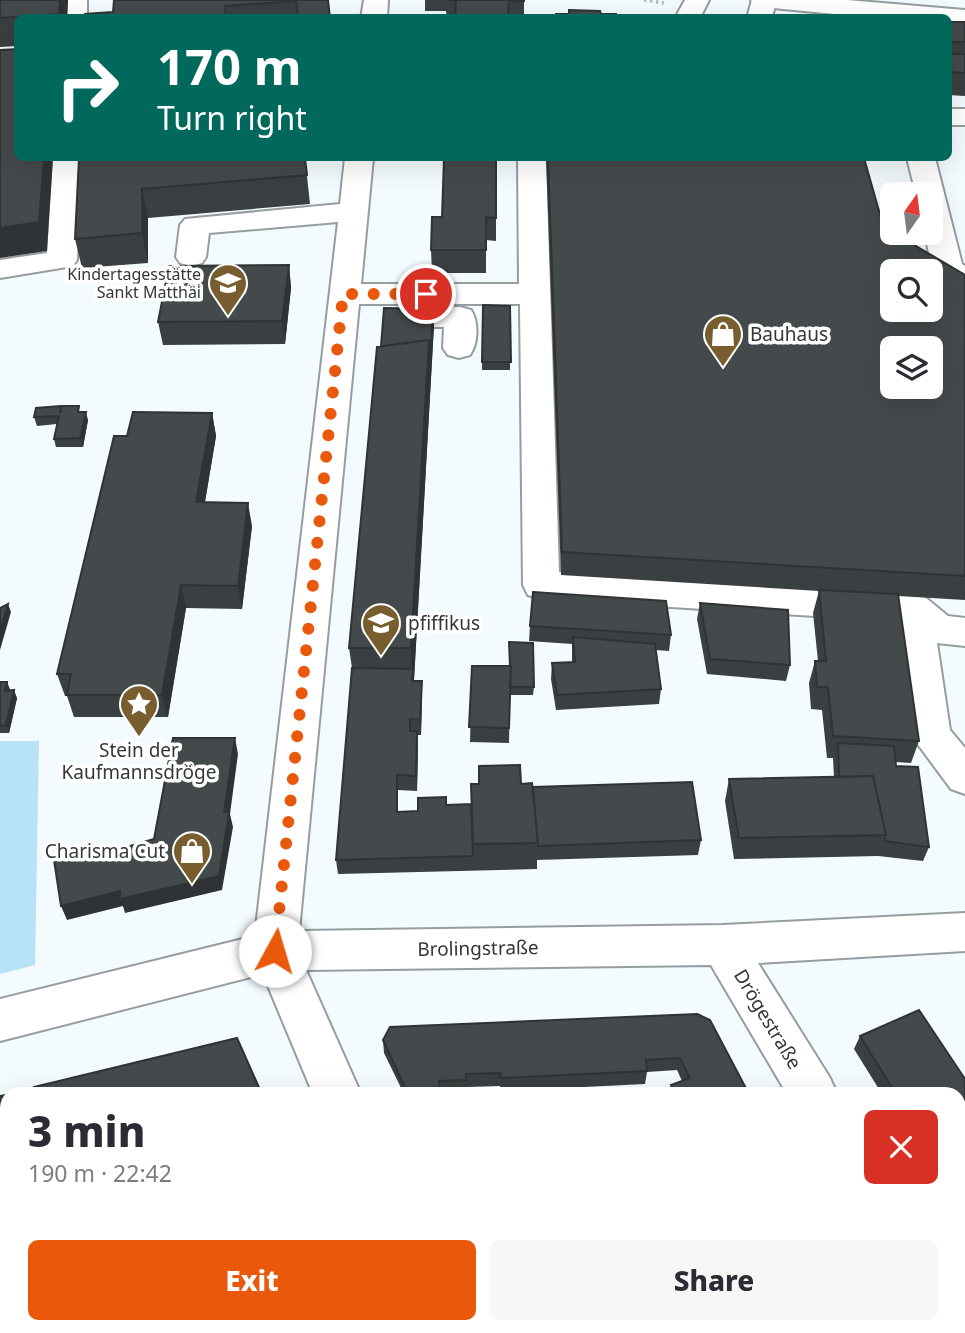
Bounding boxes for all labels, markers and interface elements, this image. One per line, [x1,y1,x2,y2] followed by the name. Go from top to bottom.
[157,33,302,99] text: 170 m
[42,42,133,133] icon: right
[157,96,307,139] text: Turn right
[880,182,943,245] north arrow
[880,182,943,399] map controls
[880,259,943,322] button: search
[207,262,249,317] school or university icon: Kindertagesstätte Sankt Matthäi
[67,263,201,303] place label: Kindertagesstätte Sankt Matthäi
[396,264,456,324] pin
[407,275,445,313] icon: arrive
[702,313,744,368] shop icon: Bauhaus
[750,321,828,347] place label: Bauhaus
[880,336,943,399] button: layers
[360,602,402,657] school or university icon: pfiffikus
[408,610,480,636] place label: pfiffikus
[118,683,160,738] place icon: Stein der Kaufmannsdröge
[62,737,216,785] place label: Stein der Kaufmannsdröge
[171,830,213,885] shop icon: Charisma Cut
[45,838,165,864] place label: Charisma Cut
[238,914,312,988] position arrow
[417,934,539,962] street label: Brolingstraße
[728,964,808,1074] street label: Drögestraße
[28,1102,145,1159] text: 3 min
[864,1110,938,1184] button: close
[28,1157,172,1189] text: 190 m · 22:42
[28,1240,476,1320] button: Exit
[490,1240,938,1320] button: Share

